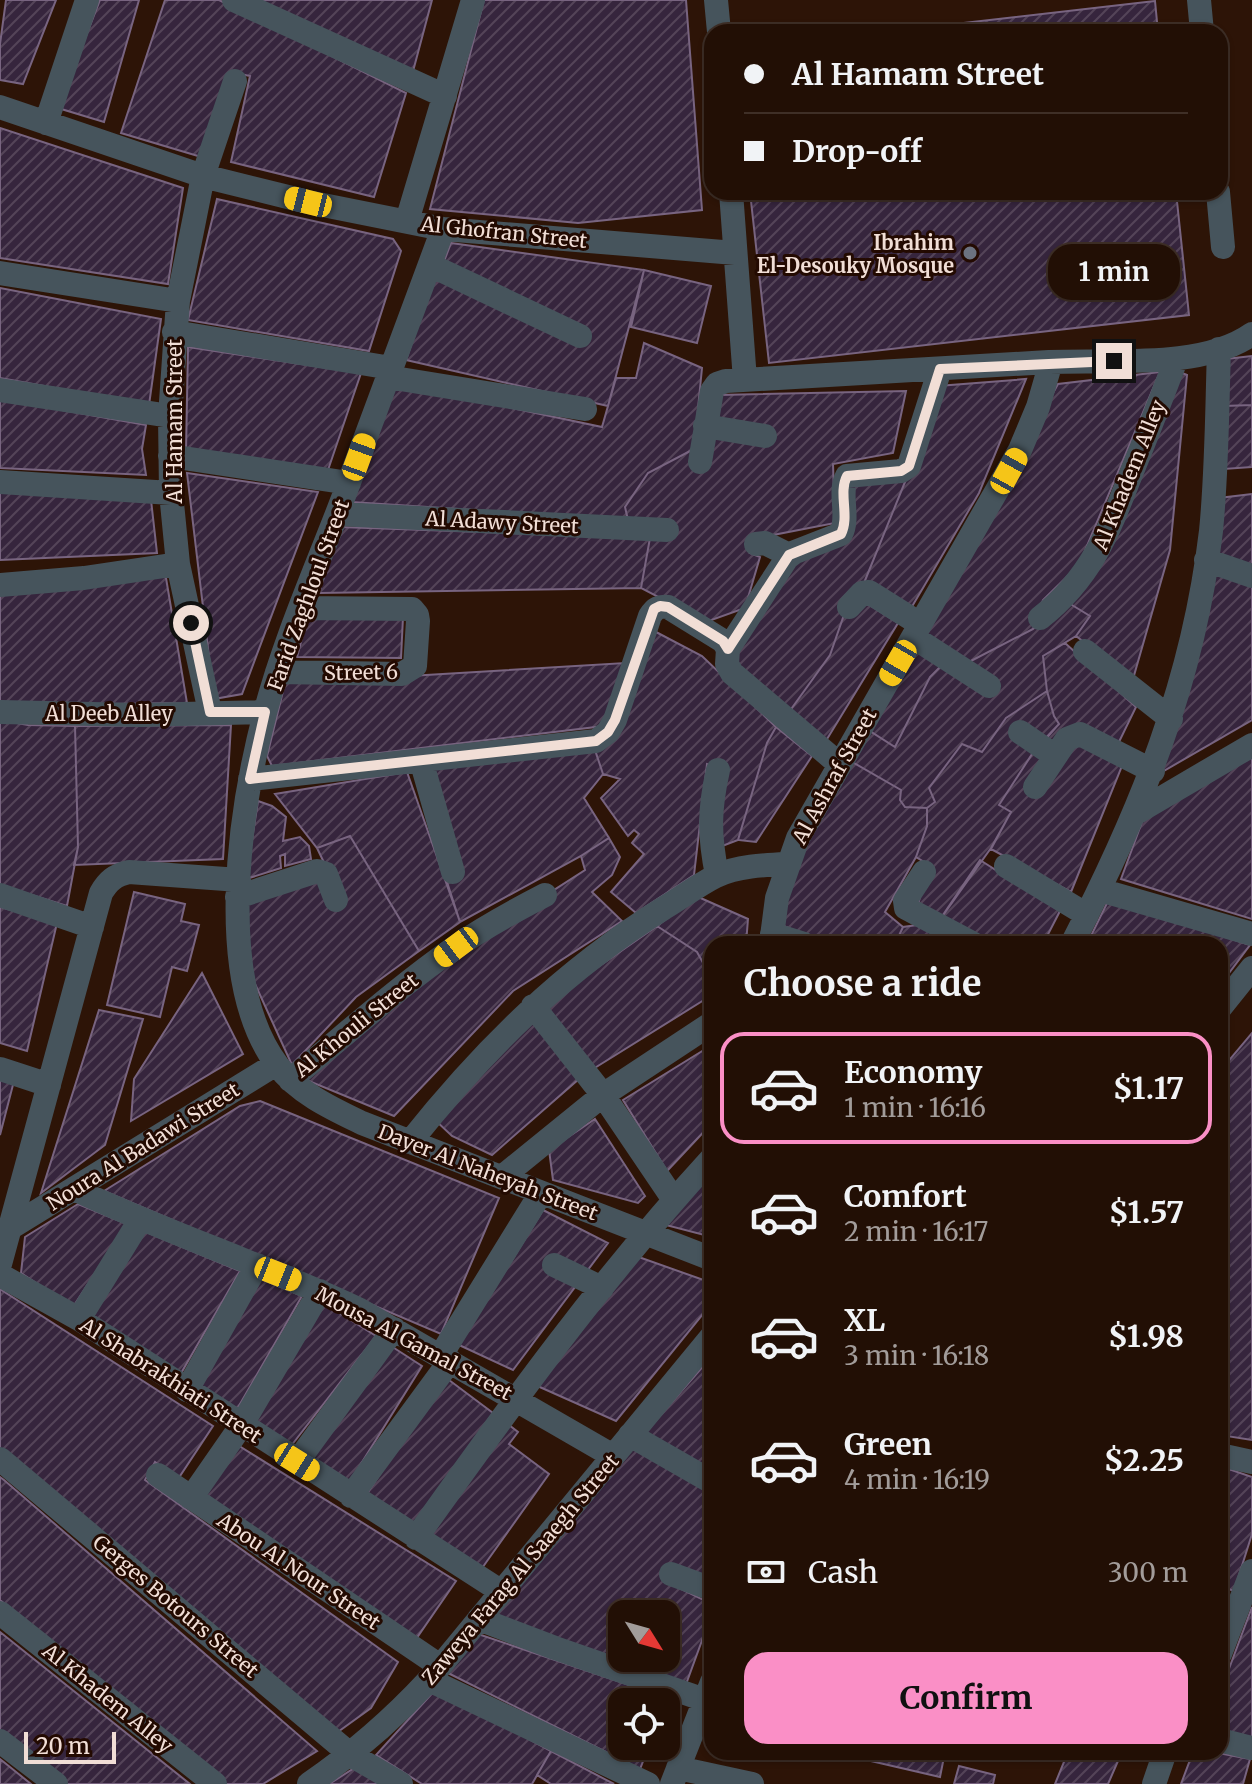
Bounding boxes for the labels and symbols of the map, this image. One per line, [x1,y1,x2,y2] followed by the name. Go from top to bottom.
[282,185,334,219] car
[419,211,589,253] street label: Al Ghofran Street
[757,230,954,278] place label: Ibrahim El-Desouky Mosque
[961,244,979,262] marker: Ibrahim El-Desouky Mosque
[1048,245,1180,301] callout: 1 min
[162,339,187,504] street label: Al Hamam Street
[1096,343,1132,379] route end
[1087,396,1171,555] street label: Al Khadem Alley
[340,430,378,484] car
[987,444,1031,498] car
[262,496,354,694] street label: Farid Zaghloul Street
[424,505,580,539] street label: Al Adawy Street
[173,605,209,641] route start
[876,636,920,690] car
[324,659,398,685] street label: Street 6
[44,701,173,726] street label: Al Deeb Alley
[786,704,882,849] street label: Al Ashraf Street
[430,923,482,971] car
[288,967,423,1083] street label: Al Khouli Street
[42,1076,244,1215] street label: Noura Al Badawi Street
[375,1119,602,1226] street label: Dayer Al Naheyah Street
[251,1254,305,1294] car
[312,1281,517,1405] street label: Mousa Al Gamal Street
[75,1311,267,1448] street label: Al Shabrakhiati Street
[270,1439,324,1485] car
[416,1448,624,1689] street label: Zaweya Farag Al Saaegh Street
[212,1507,385,1635] street label: Abou Al Nour Street
[88,1529,264,1683] street label: Gerges Botours Street
[608,1600,680,1672] north arrow
[37,1637,178,1758] street label: Al Khadem Alley
[24,1728,116,1764] scale bar

